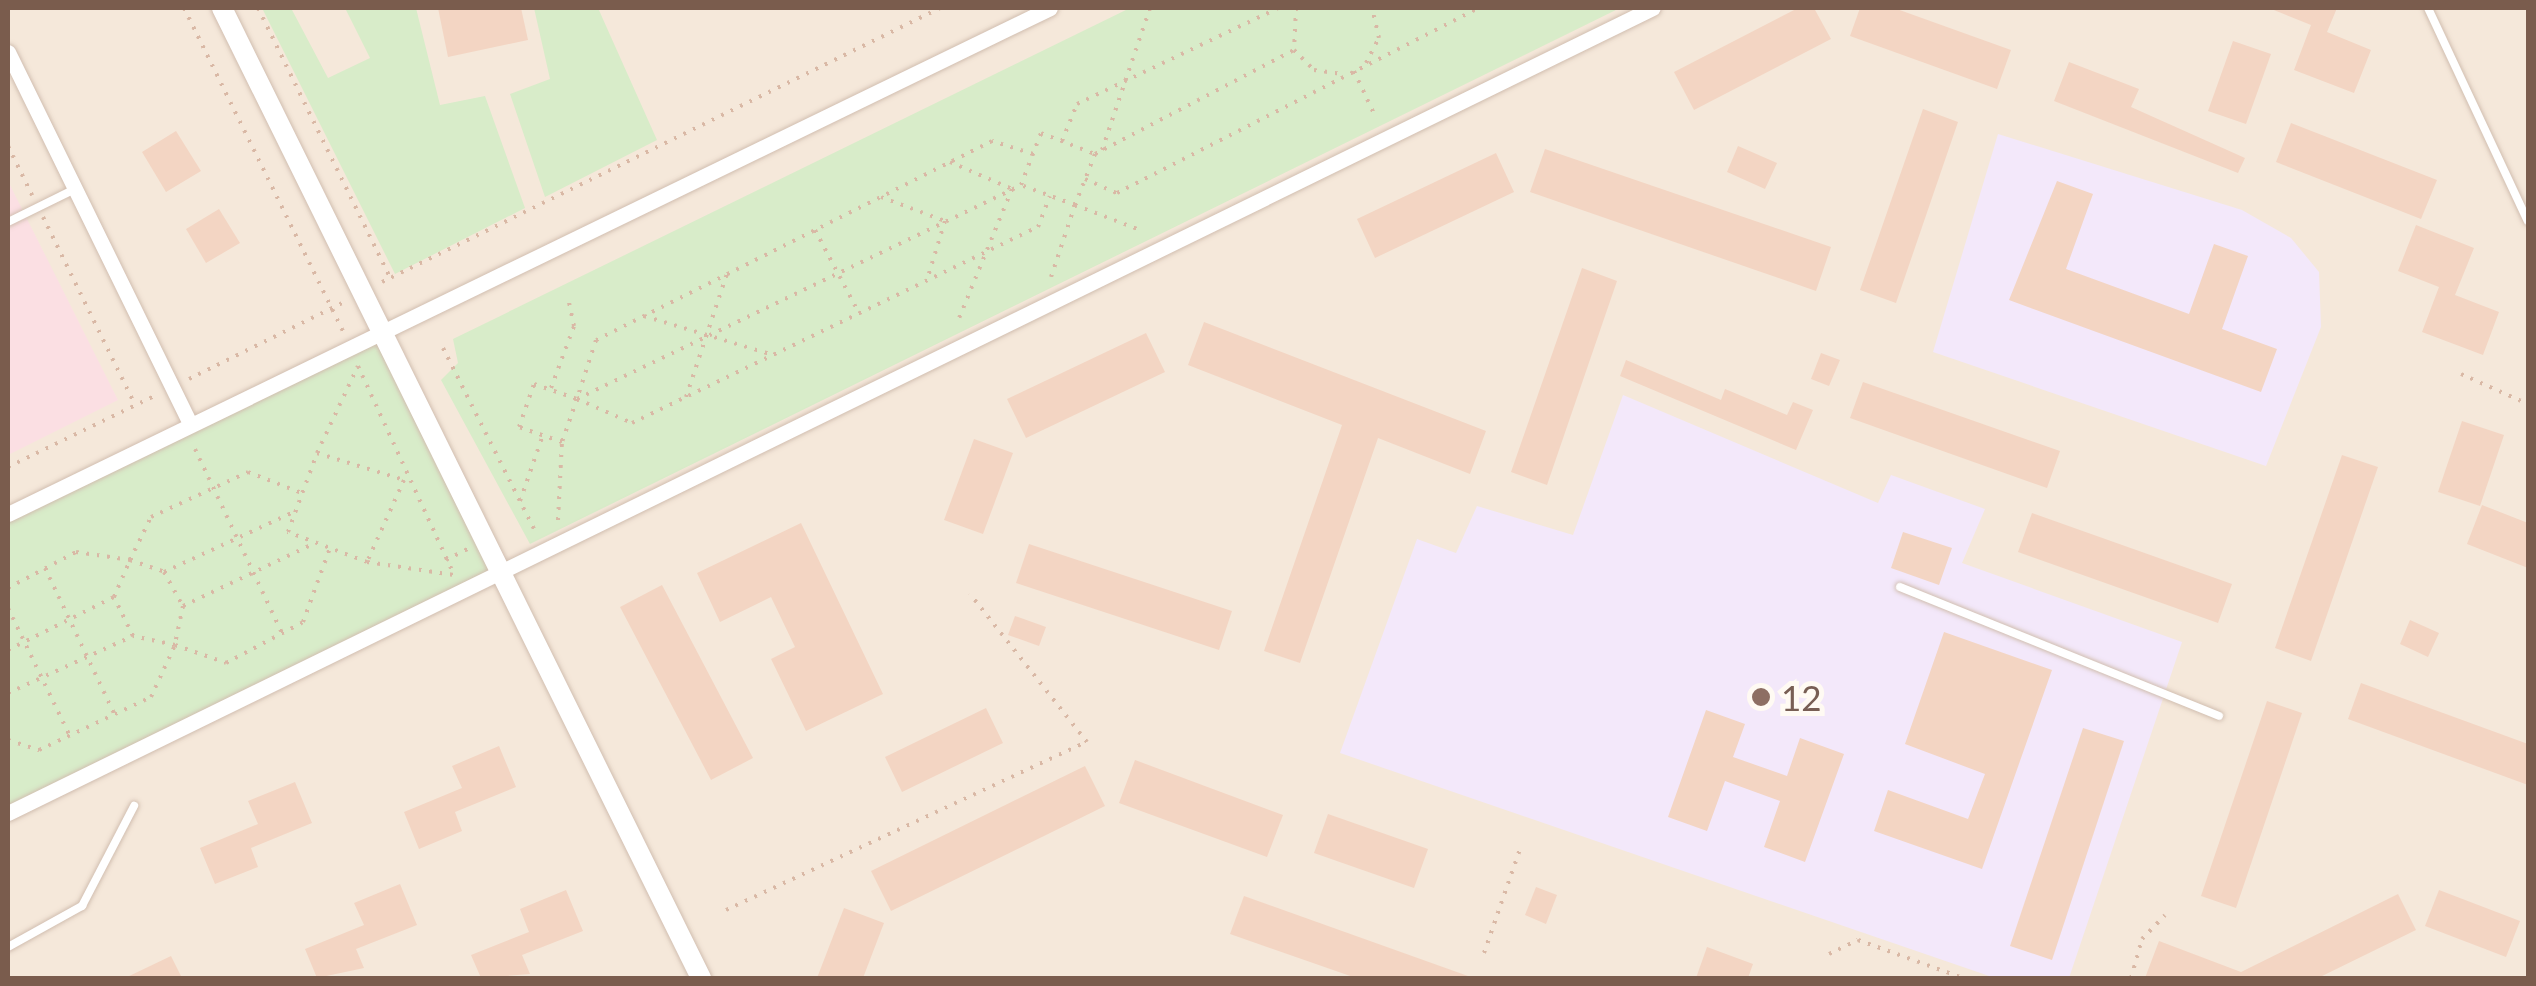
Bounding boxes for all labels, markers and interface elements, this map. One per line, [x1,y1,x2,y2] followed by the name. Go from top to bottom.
[1781,676,1822,718] place label: 12
[1750,686,1772,708] marker: 12

